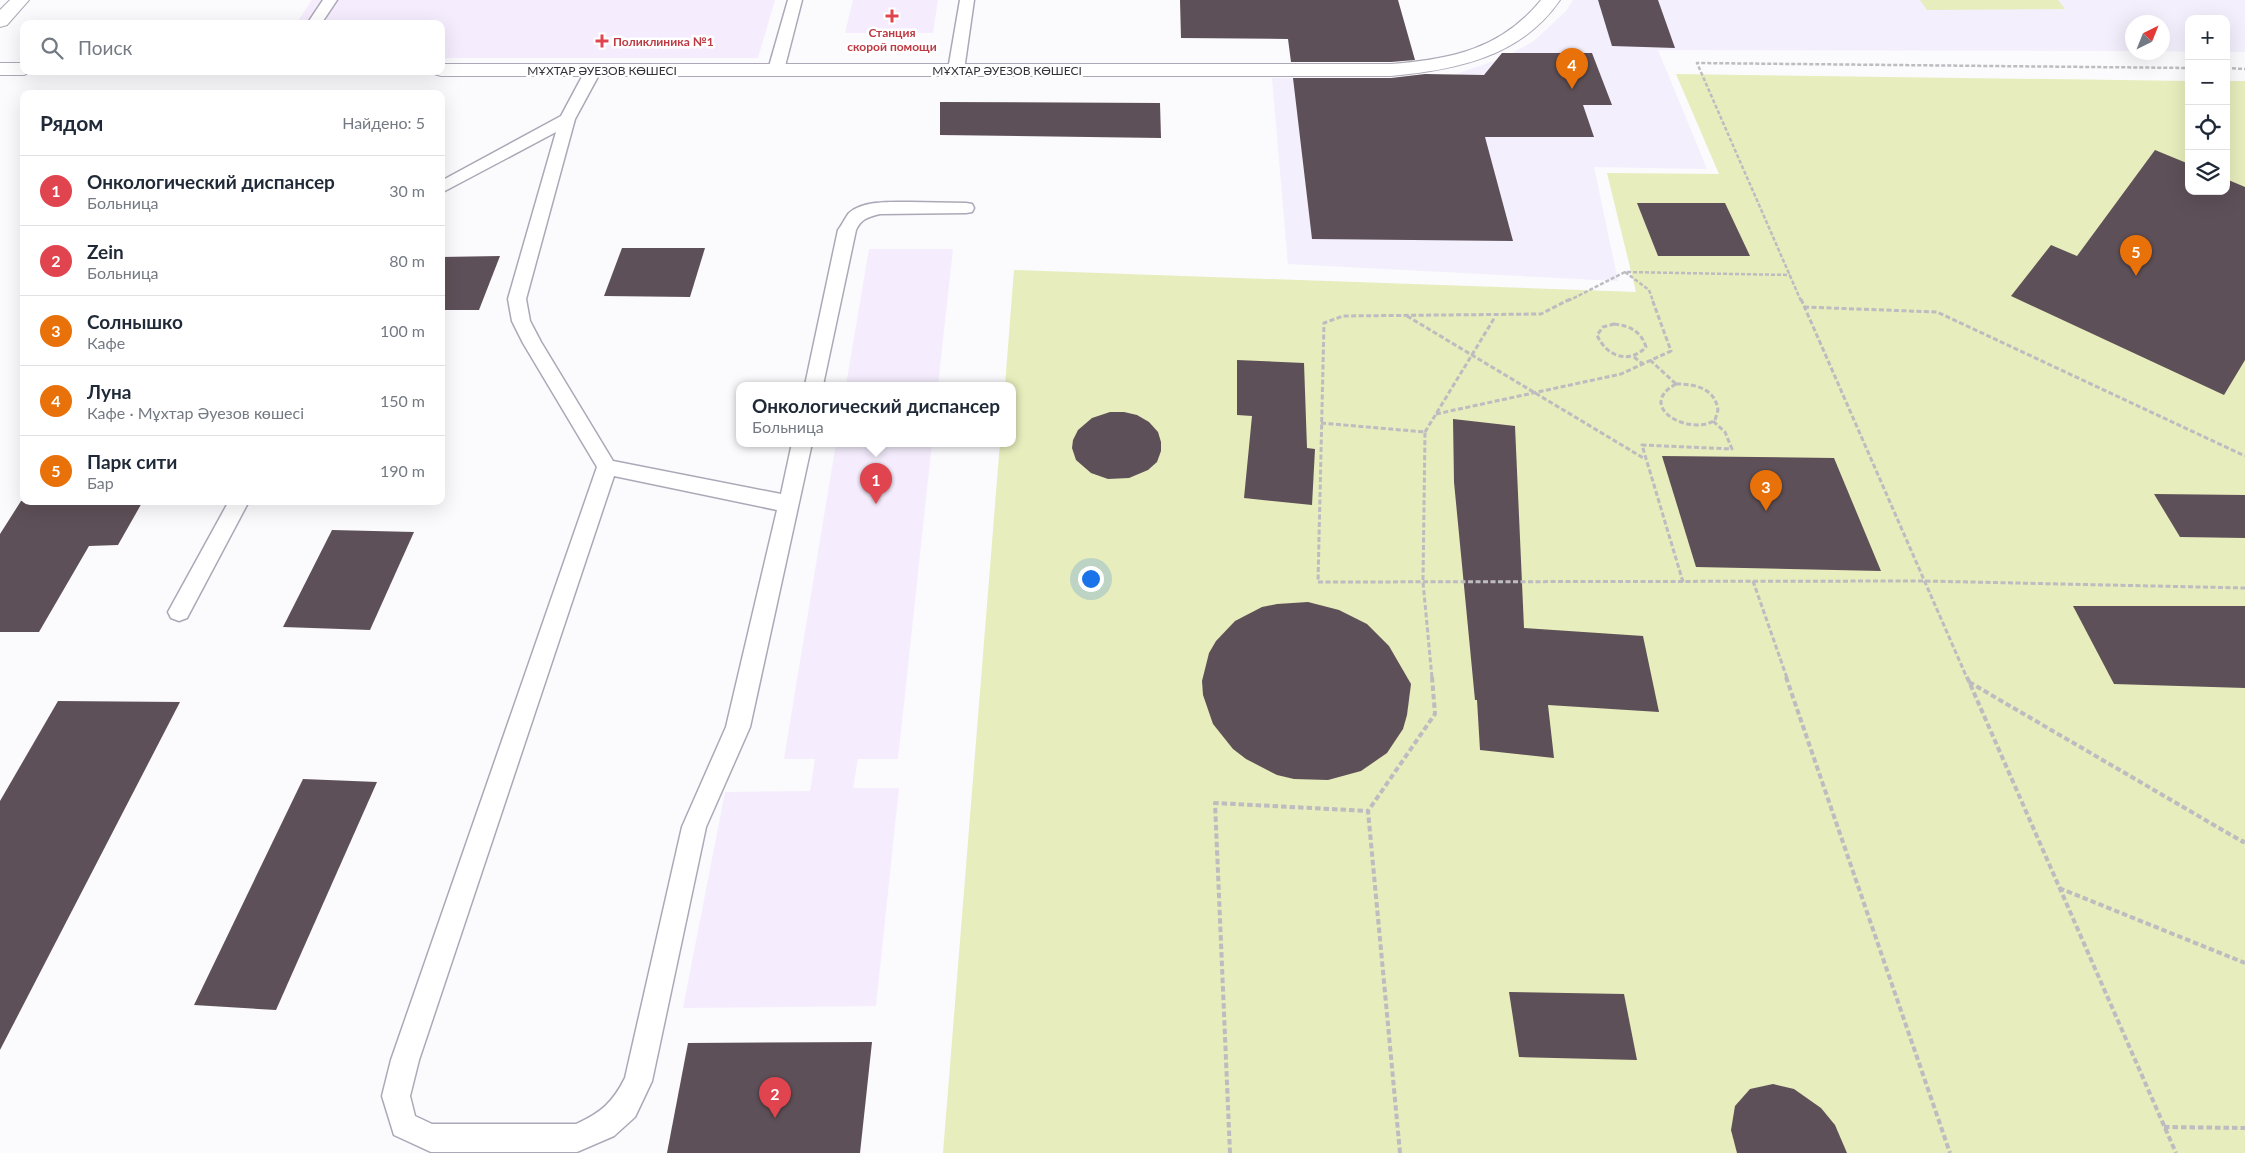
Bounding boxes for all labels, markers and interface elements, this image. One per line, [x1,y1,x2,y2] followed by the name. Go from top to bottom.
[885,9,899,23] marker: Станция скорой помощи
[2125,15,2170,60] north arrow
[2185,15,2230,195] map controls
[2185,15,2230,60] button: +
[20,20,445,75] search box
[847,25,937,54] place label: Станция скорой помощи
[38,34,66,62] icon: search
[595,34,609,48] marker: Поликлиника №1
[613,34,714,49] place label: Поликлиника №1
[78,36,132,59] text: Поиск
[1556,48,1588,89] pin: 4
[2185,60,2230,105] button: −
[527,63,677,78] street label: МҰХТАР ӘУЕЗОВ КӨШЕСІ
[932,63,1082,78] street label: МҰХТАР ӘУЕЗОВ КӨШЕСІ
[2185,105,2230,150] button: locate
[40,110,103,135] text: Рядом
[342,113,425,132] text: Найдено: 5
[2185,150,2230,195] button: layers
[87,170,335,193] text: Онкологический диспансер
[51,181,61,200] text: 1
[389,181,425,200] text: 30 m
[87,193,159,212] text: Больница
[2120,235,2152,276] pin: 5
[87,240,124,263] text: Zein
[51,251,61,270] text: 2
[389,251,425,270] text: 80 m
[87,263,159,282] text: Больница
[87,310,183,333] text: Солнышко
[51,321,61,340] text: 3
[380,321,425,340] text: 100 m
[87,333,125,352] text: Кафе
[87,380,131,403] text: Луна
[736,382,1016,447] popup
[51,391,61,410] text: 4
[380,391,425,410] text: 150 m
[752,394,1000,417] text: Онкологический диспансер
[87,403,304,422] text: Кафе · Мұхтар Әуезов көшесі
[752,417,824,436] text: Больница
[87,450,177,473] text: Парк сити
[51,461,61,480] text: 5
[380,461,425,480] text: 190 m
[860,463,892,504] pin: 1
[1750,470,1782,511] pin: 3
[87,473,114,492] text: Бар
[1078,566,1104,592] your location
[759,1077,791,1118] pin: 2

